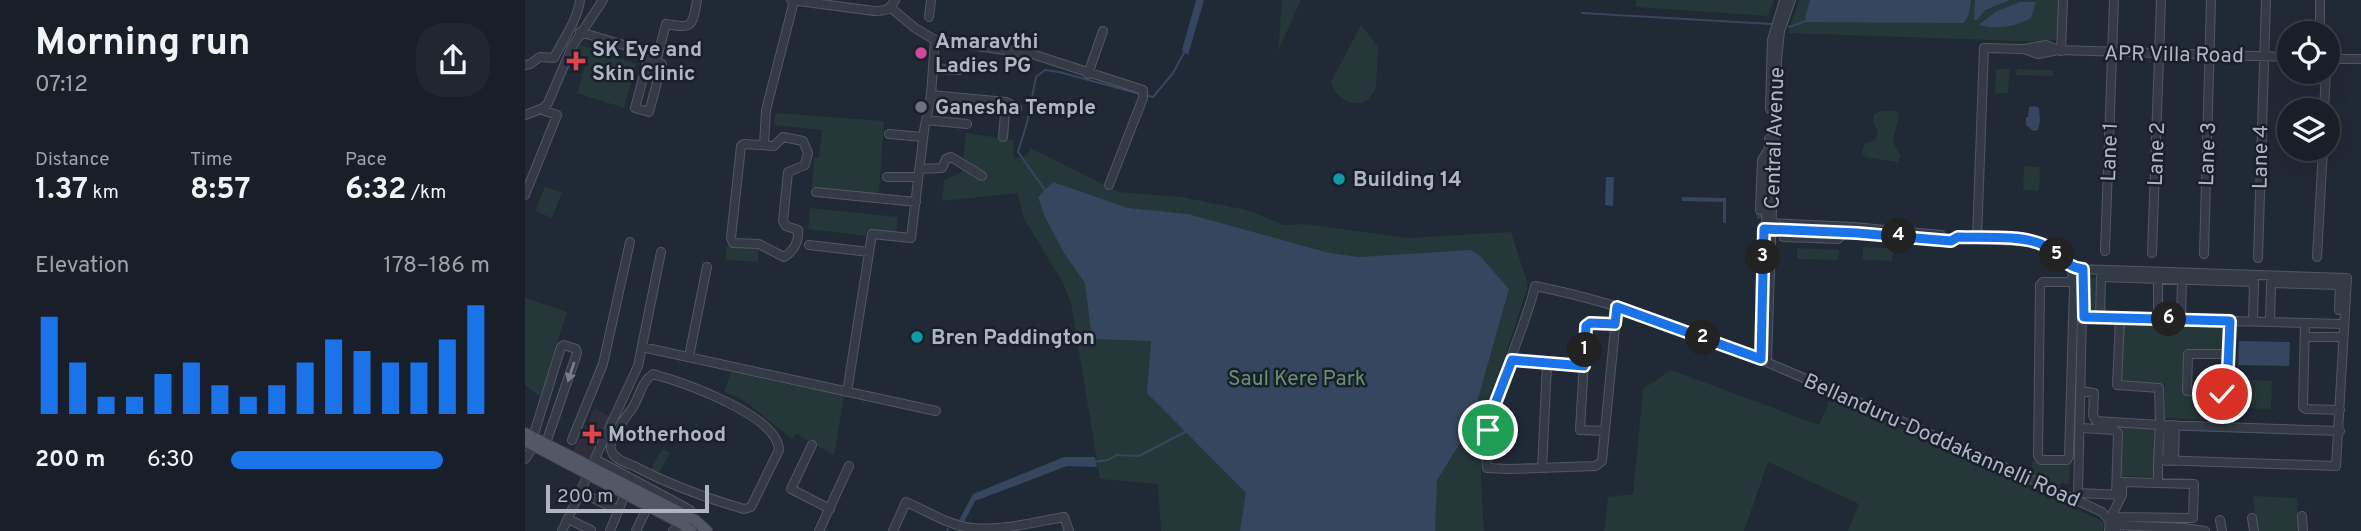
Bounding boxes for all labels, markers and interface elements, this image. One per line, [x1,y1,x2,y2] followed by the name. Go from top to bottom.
[35,20,251,69] text: Morning run
[2277,21,2340,161] map controls
[2277,21,2340,84] button: locate
[416,23,490,97] button: share
[935,29,1038,80] place label: Amaravthi Ladies PG
[592,37,702,88] place label: SK Eye and Skin Clinic
[2104,41,2244,70] street label: APR Villa Road
[913,45,929,61] marker: Amaravthi Ladies PG
[566,51,586,71] marker: SK Eye and Skin Clinic
[1760,66,1791,210] street label: Central Avenue
[35,71,88,100] text: 07:12
[935,95,1096,122] place label: Ganesha Temple
[2277,98,2340,161] button: layers
[913,99,929,115] marker: Ganesha Temple
[2143,121,2172,187] street label: Lane 2
[2096,122,2125,182] street label: Lane 1
[2194,122,2223,187] street label: Lane 3
[2247,125,2276,189] street label: Lane 4
[35,148,110,172] text: Distance
[190,148,233,172] text: Time
[345,148,387,172] text: Pace
[1353,167,1462,194] place label: Building 14
[1331,171,1347,187] marker: Building 14
[35,172,88,209] text: 1.37
[190,172,251,209] text: 8:57
[345,172,406,209] text: 6:32
[88,181,119,205] text: km
[406,181,446,205] text: /km
[1881,218,1917,254] pin: 4
[1892,223,1905,247] text: 4
[2039,238,2075,272] pin: 5
[1745,240,1781,274] pin: 3
[2051,242,2062,266] text: 5
[1757,244,1768,268] text: 3
[35,252,130,281] text: Elevation
[383,252,490,281] text: 178–186 m
[2151,302,2187,336] pin: 6
[2163,306,2174,330] text: 6
[1685,320,1721,356] pin: 2
[931,325,1095,352] place label: Bren Paddington
[1697,325,1708,349] text: 2
[909,329,925,345] marker: Bren Paddington
[1567,332,1603,368] pin: 1
[1581,337,1588,361] text: 1
[565,362,575,383] one-way arrow
[2192,364,2252,424] pin
[1228,366,1366,393] park label: Saul Kere Park
[1799,368,2084,515] street label: Bellanduru-Doddakannelli Road
[2203,375,2241,413] icon: check
[1458,400,1518,460] pin
[1469,411,1507,449] icon: arrive
[608,422,726,449] place label: Motherhood
[582,424,602,444] marker: Motherhood
[35,446,105,475] text: 200 m
[147,446,194,475] text: 6:30
[546,482,709,514] scale bar
[557,485,613,509] text: 200 m

